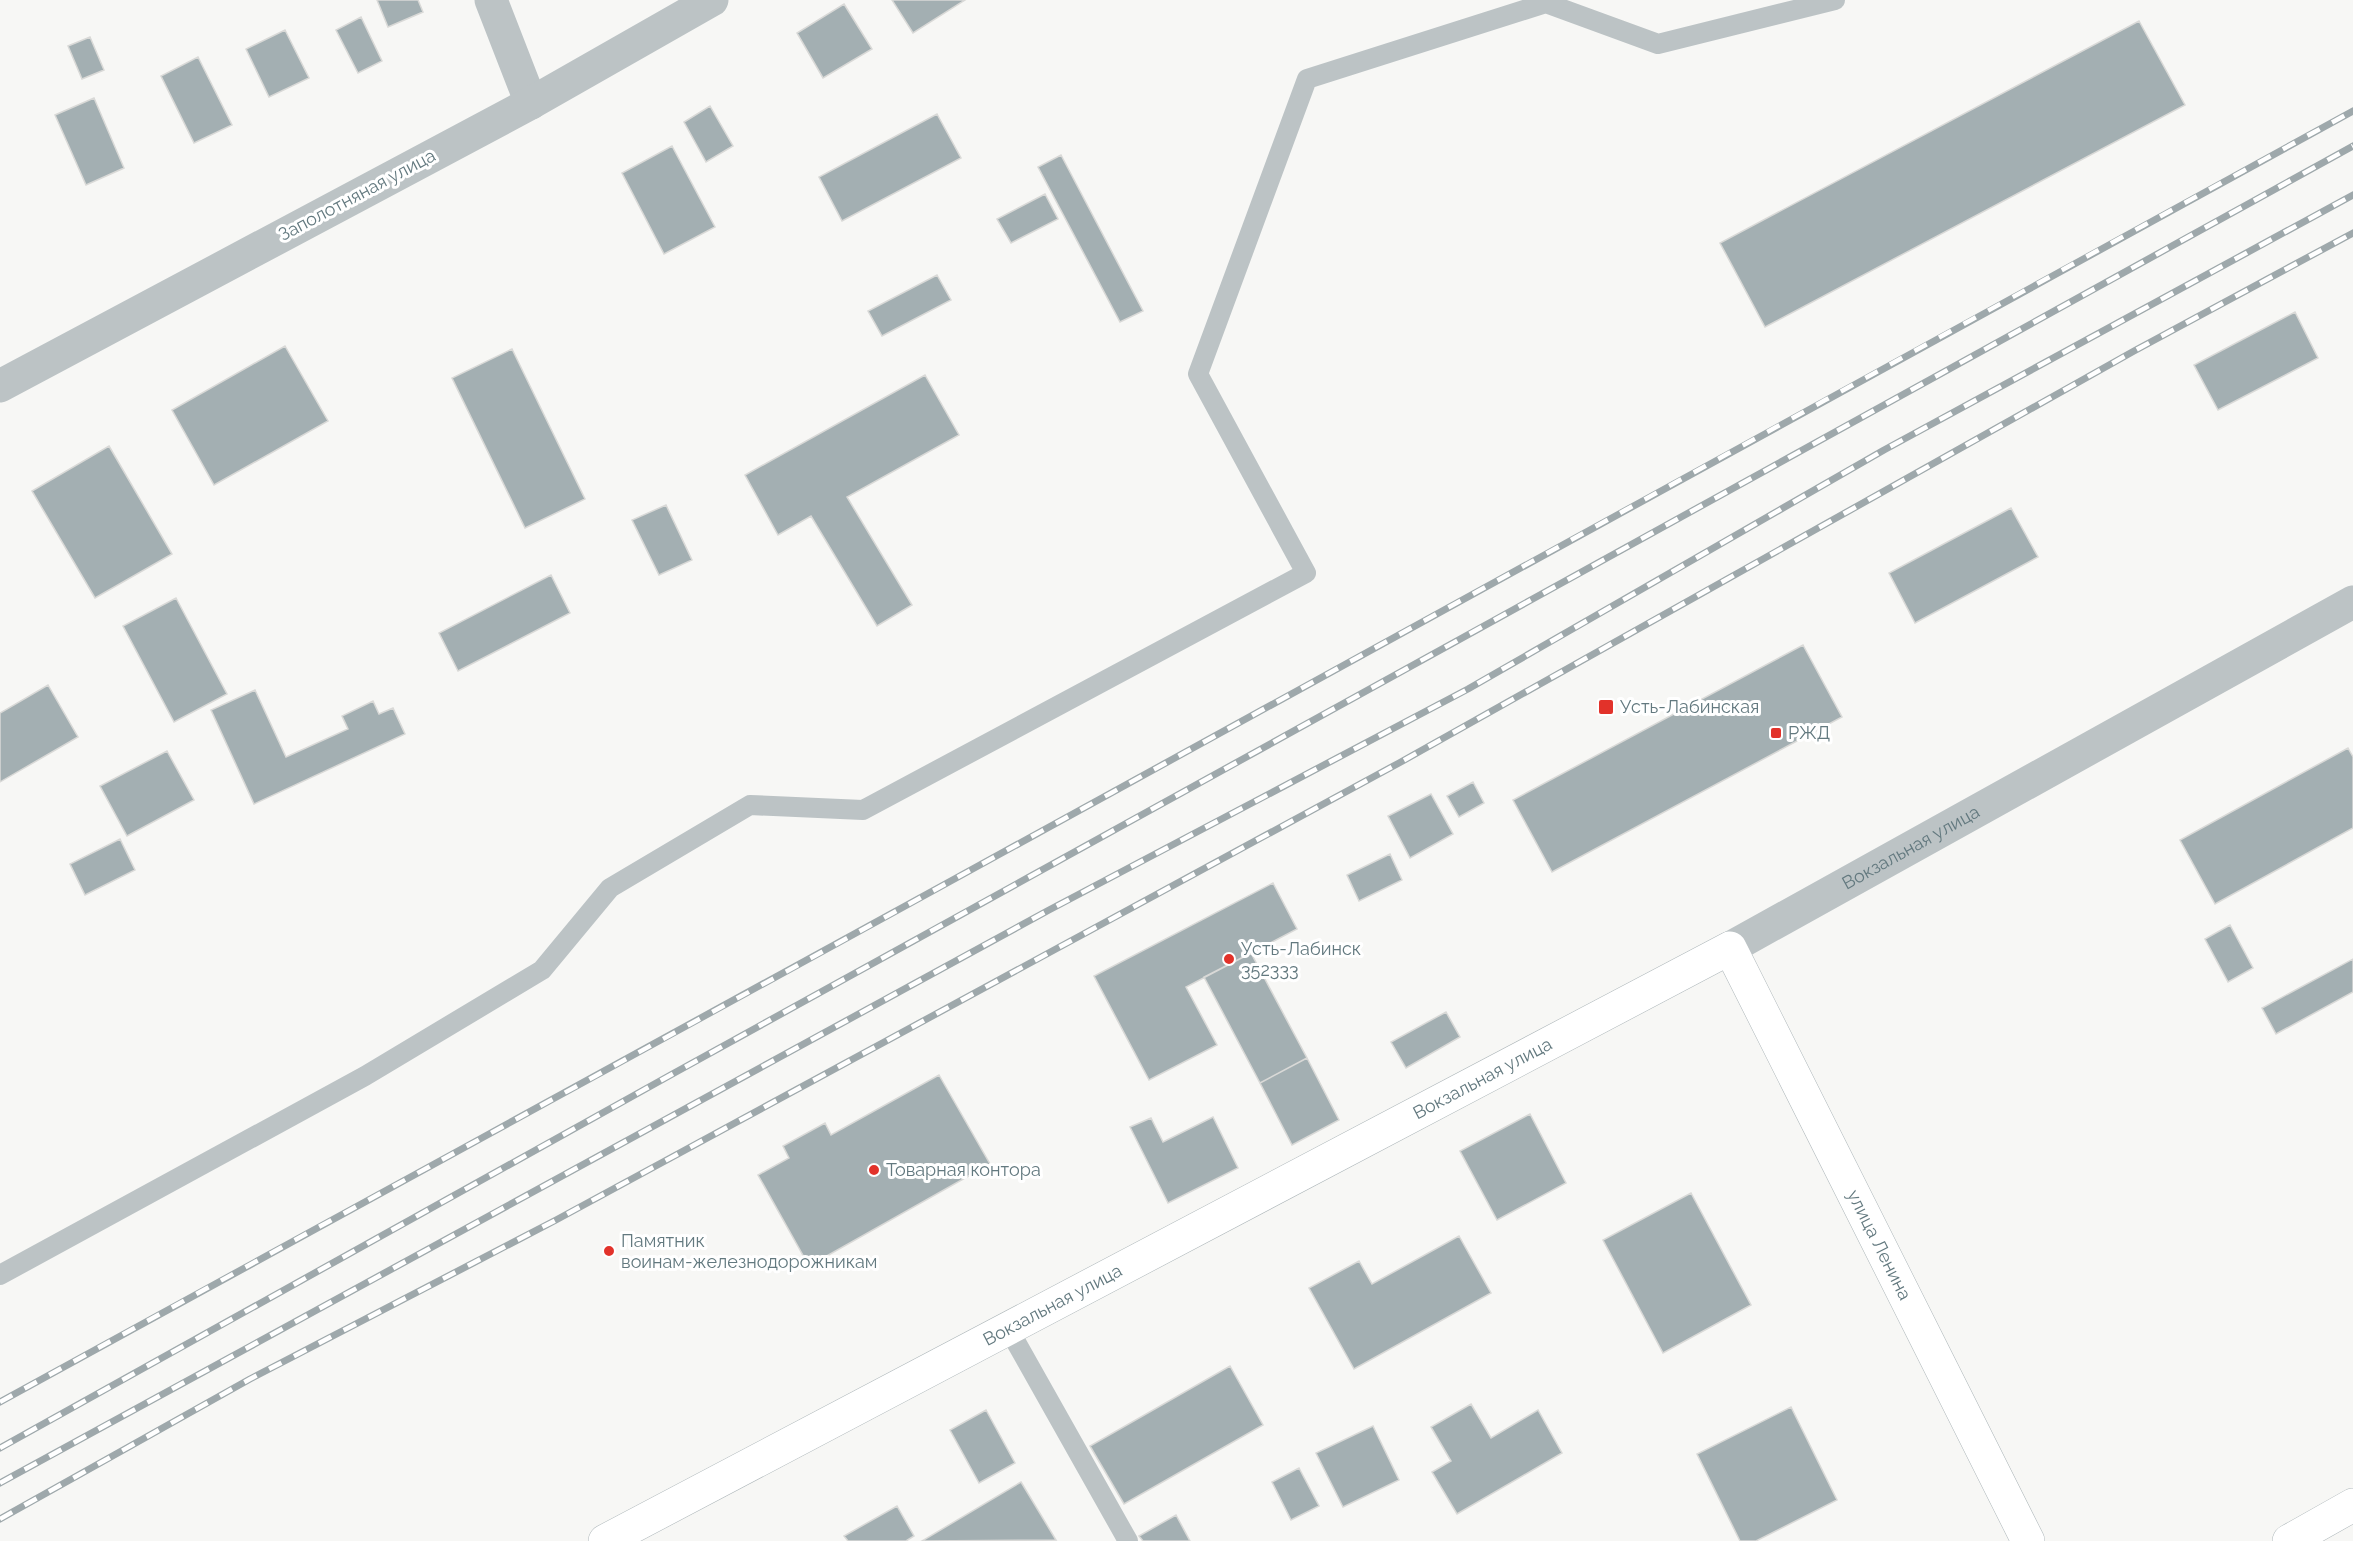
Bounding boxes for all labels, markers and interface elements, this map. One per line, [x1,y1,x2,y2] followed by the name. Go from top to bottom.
[275,144,439,245] street label: Заполотняная улица
[1620,696,1759,717] place label: Усть-Лабинская
[1597,698,1615,716] marker: Усть-Лабинская
[1788,722,1830,743] place label: РЖД
[1769,726,1783,740] marker: РЖД
[1838,801,1983,894] street label: Вокзальная улица
[1241,938,1361,980] place label: Усть-Лабинск 352333
[1222,952,1236,966] marker: Усть-Лабинск 352333
[1409,1033,1555,1123] street label: Вокзальная улица
[886,1159,1041,1180] place label: Товарная контора
[867,1163,881,1177] marker: Товарная контора
[1843,1186,1916,1303] street label: улица Ленина
[621,1230,878,1272] place label: Памятник воинам-железнодорожникам
[602,1244,616,1258] marker: Памятник воинам-железнодорожникам
[979,1259,1125,1350] street label: Вокзальная улица

